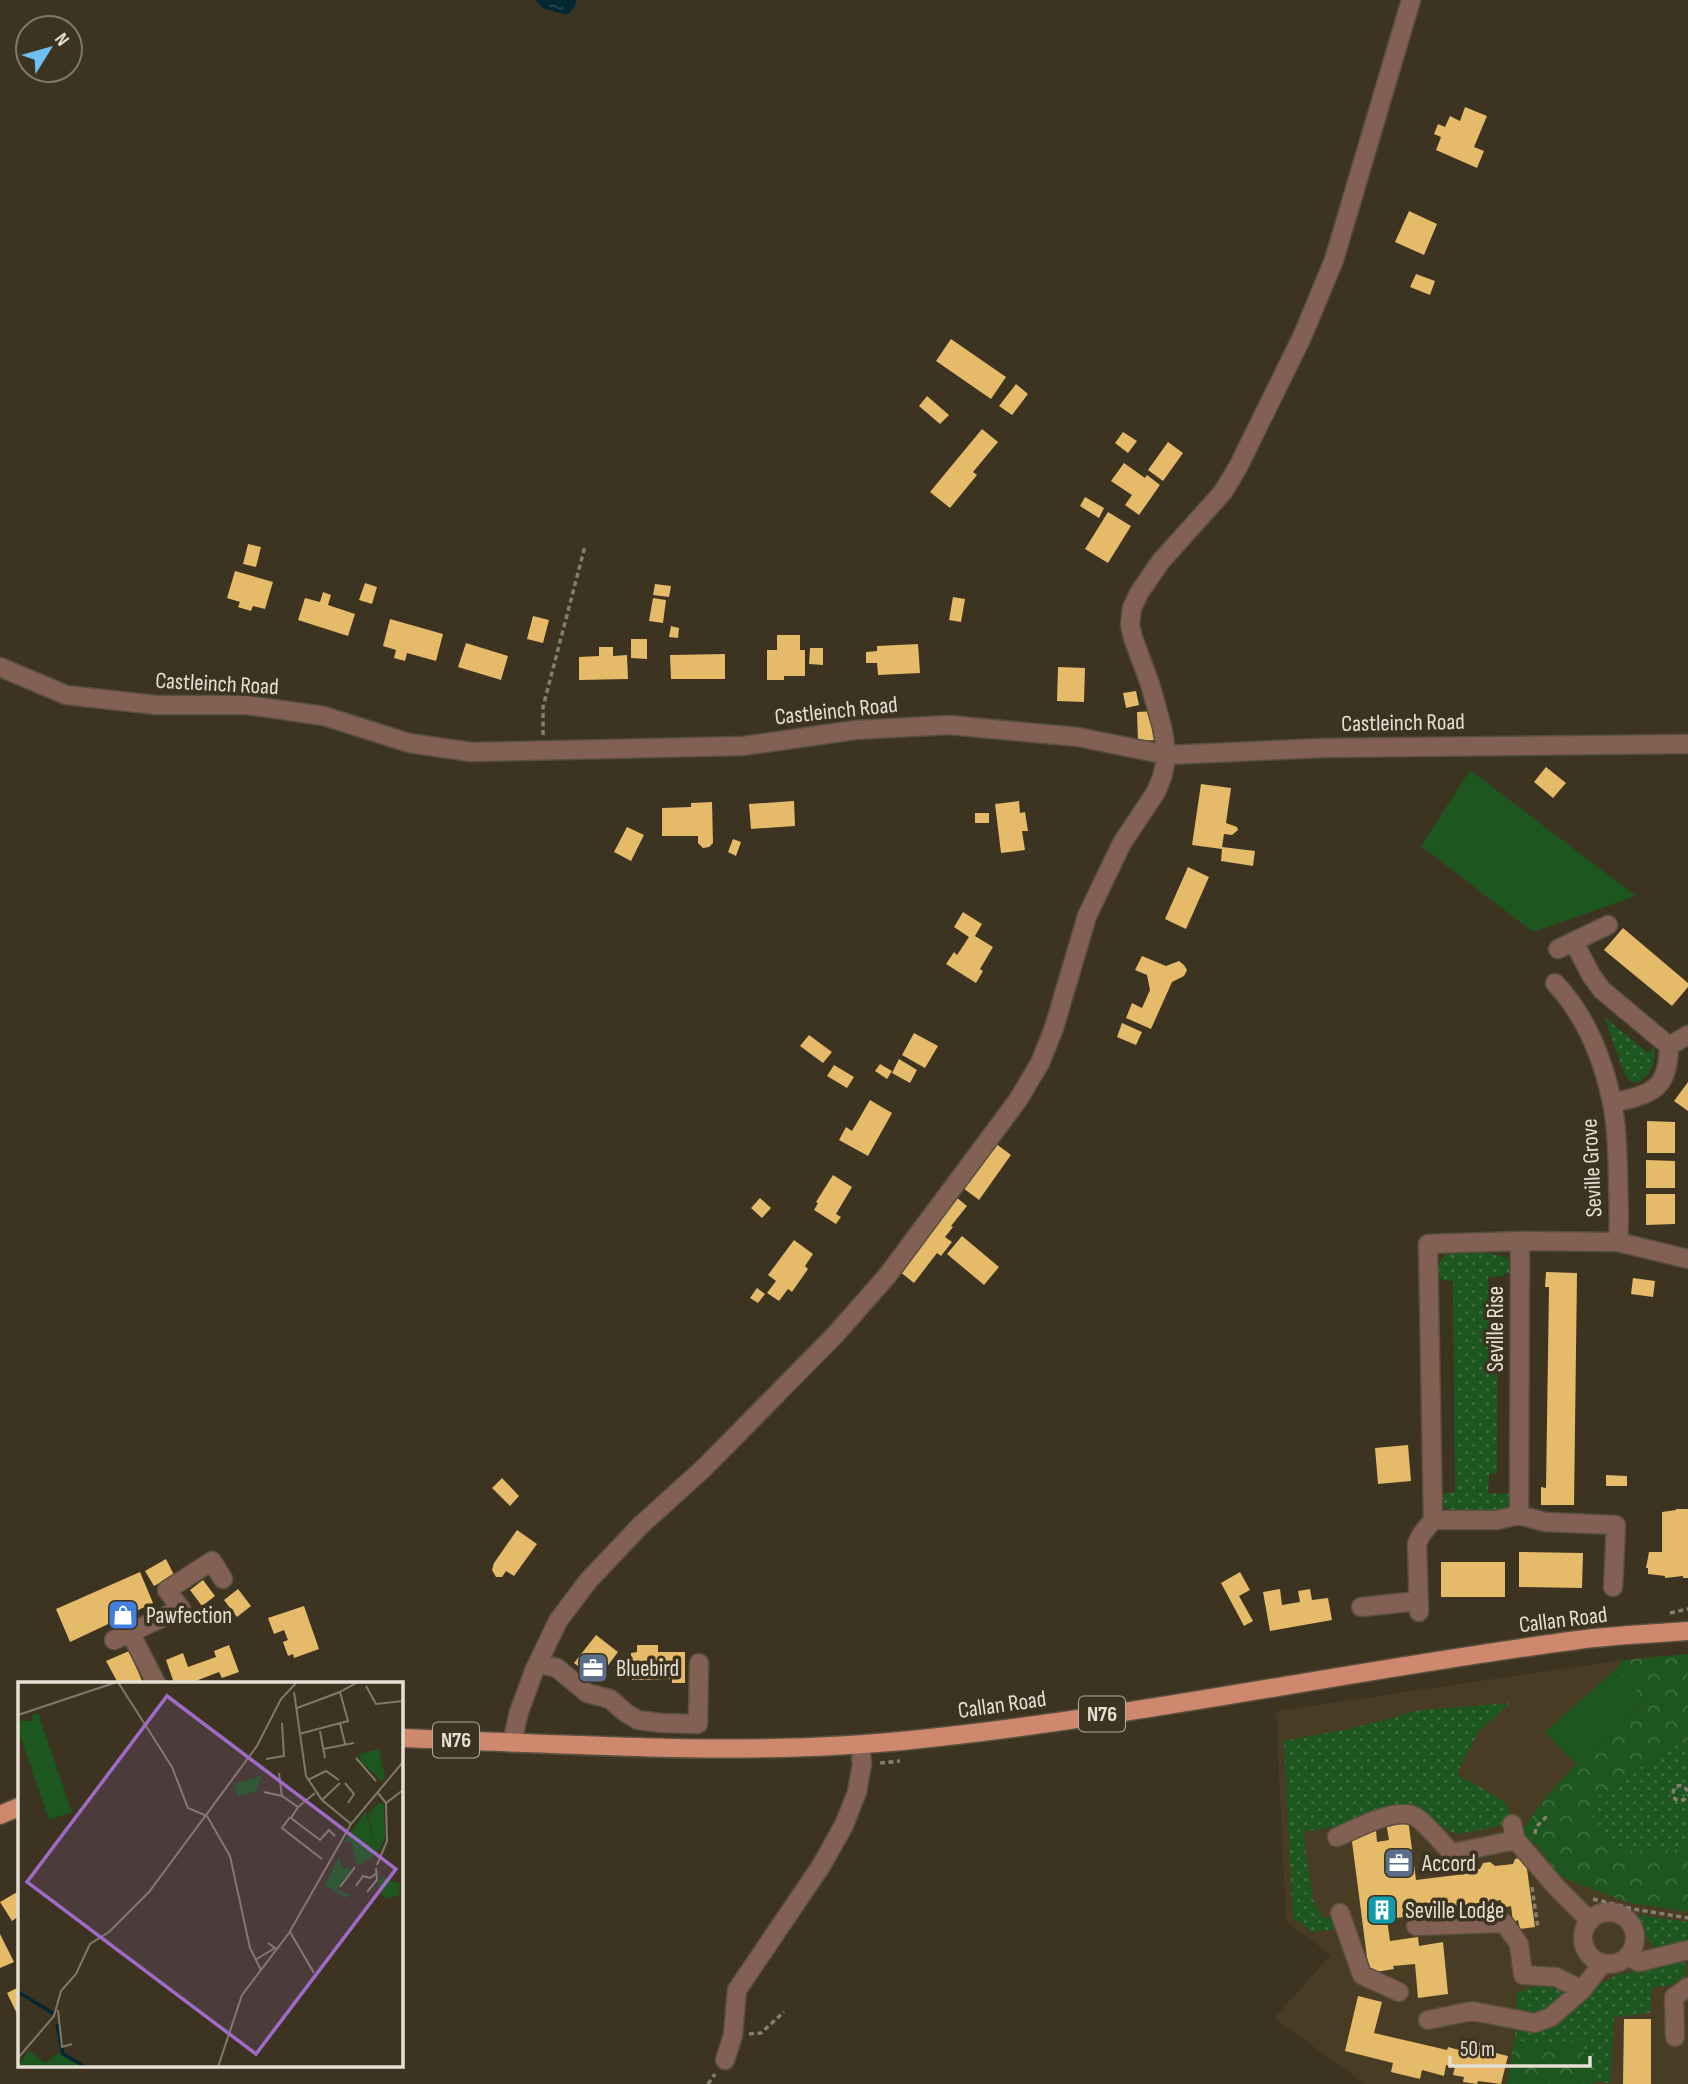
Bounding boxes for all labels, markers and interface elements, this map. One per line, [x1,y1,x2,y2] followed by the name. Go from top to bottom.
[14,14,84,84] north arrow
[49,29,74,51] text: N
[155,667,279,701] street label: Castleinch Road
[773,691,899,731] street label: Castleinch Road
[1341,708,1465,738] street label: Castleinch Road
[1575,1118,1609,1218] street label: Seville Grove
[1482,1286,1510,1372] street label: Seville Rise
[106,1598,140,1632] shop icon: Pawfection
[1517,1601,1609,1639] street label: Callan Road
[146,1602,232,1630] place label: Pawfection
[576,1651,610,1685] office icon: Bluebird
[616,1655,679,1683] place label: Bluebird
[18,1682,402,2066] inset map
[956,1685,1048,1725] street label: Callan Road
[1079,1696,1125,1732] road number: N76
[433,1722,479,1758] road number: N76
[1382,1846,1416,1880] office icon: Accord
[1421,1850,1476,1878] place label: Accord
[1365,1893,1399,1927] building icon: Seville Lodge
[1405,1897,1504,1925] place label: Seville Lodge
[1450,2024,1590,2068] scale bar
[1460,2037,1495,2062] text: 50 m

